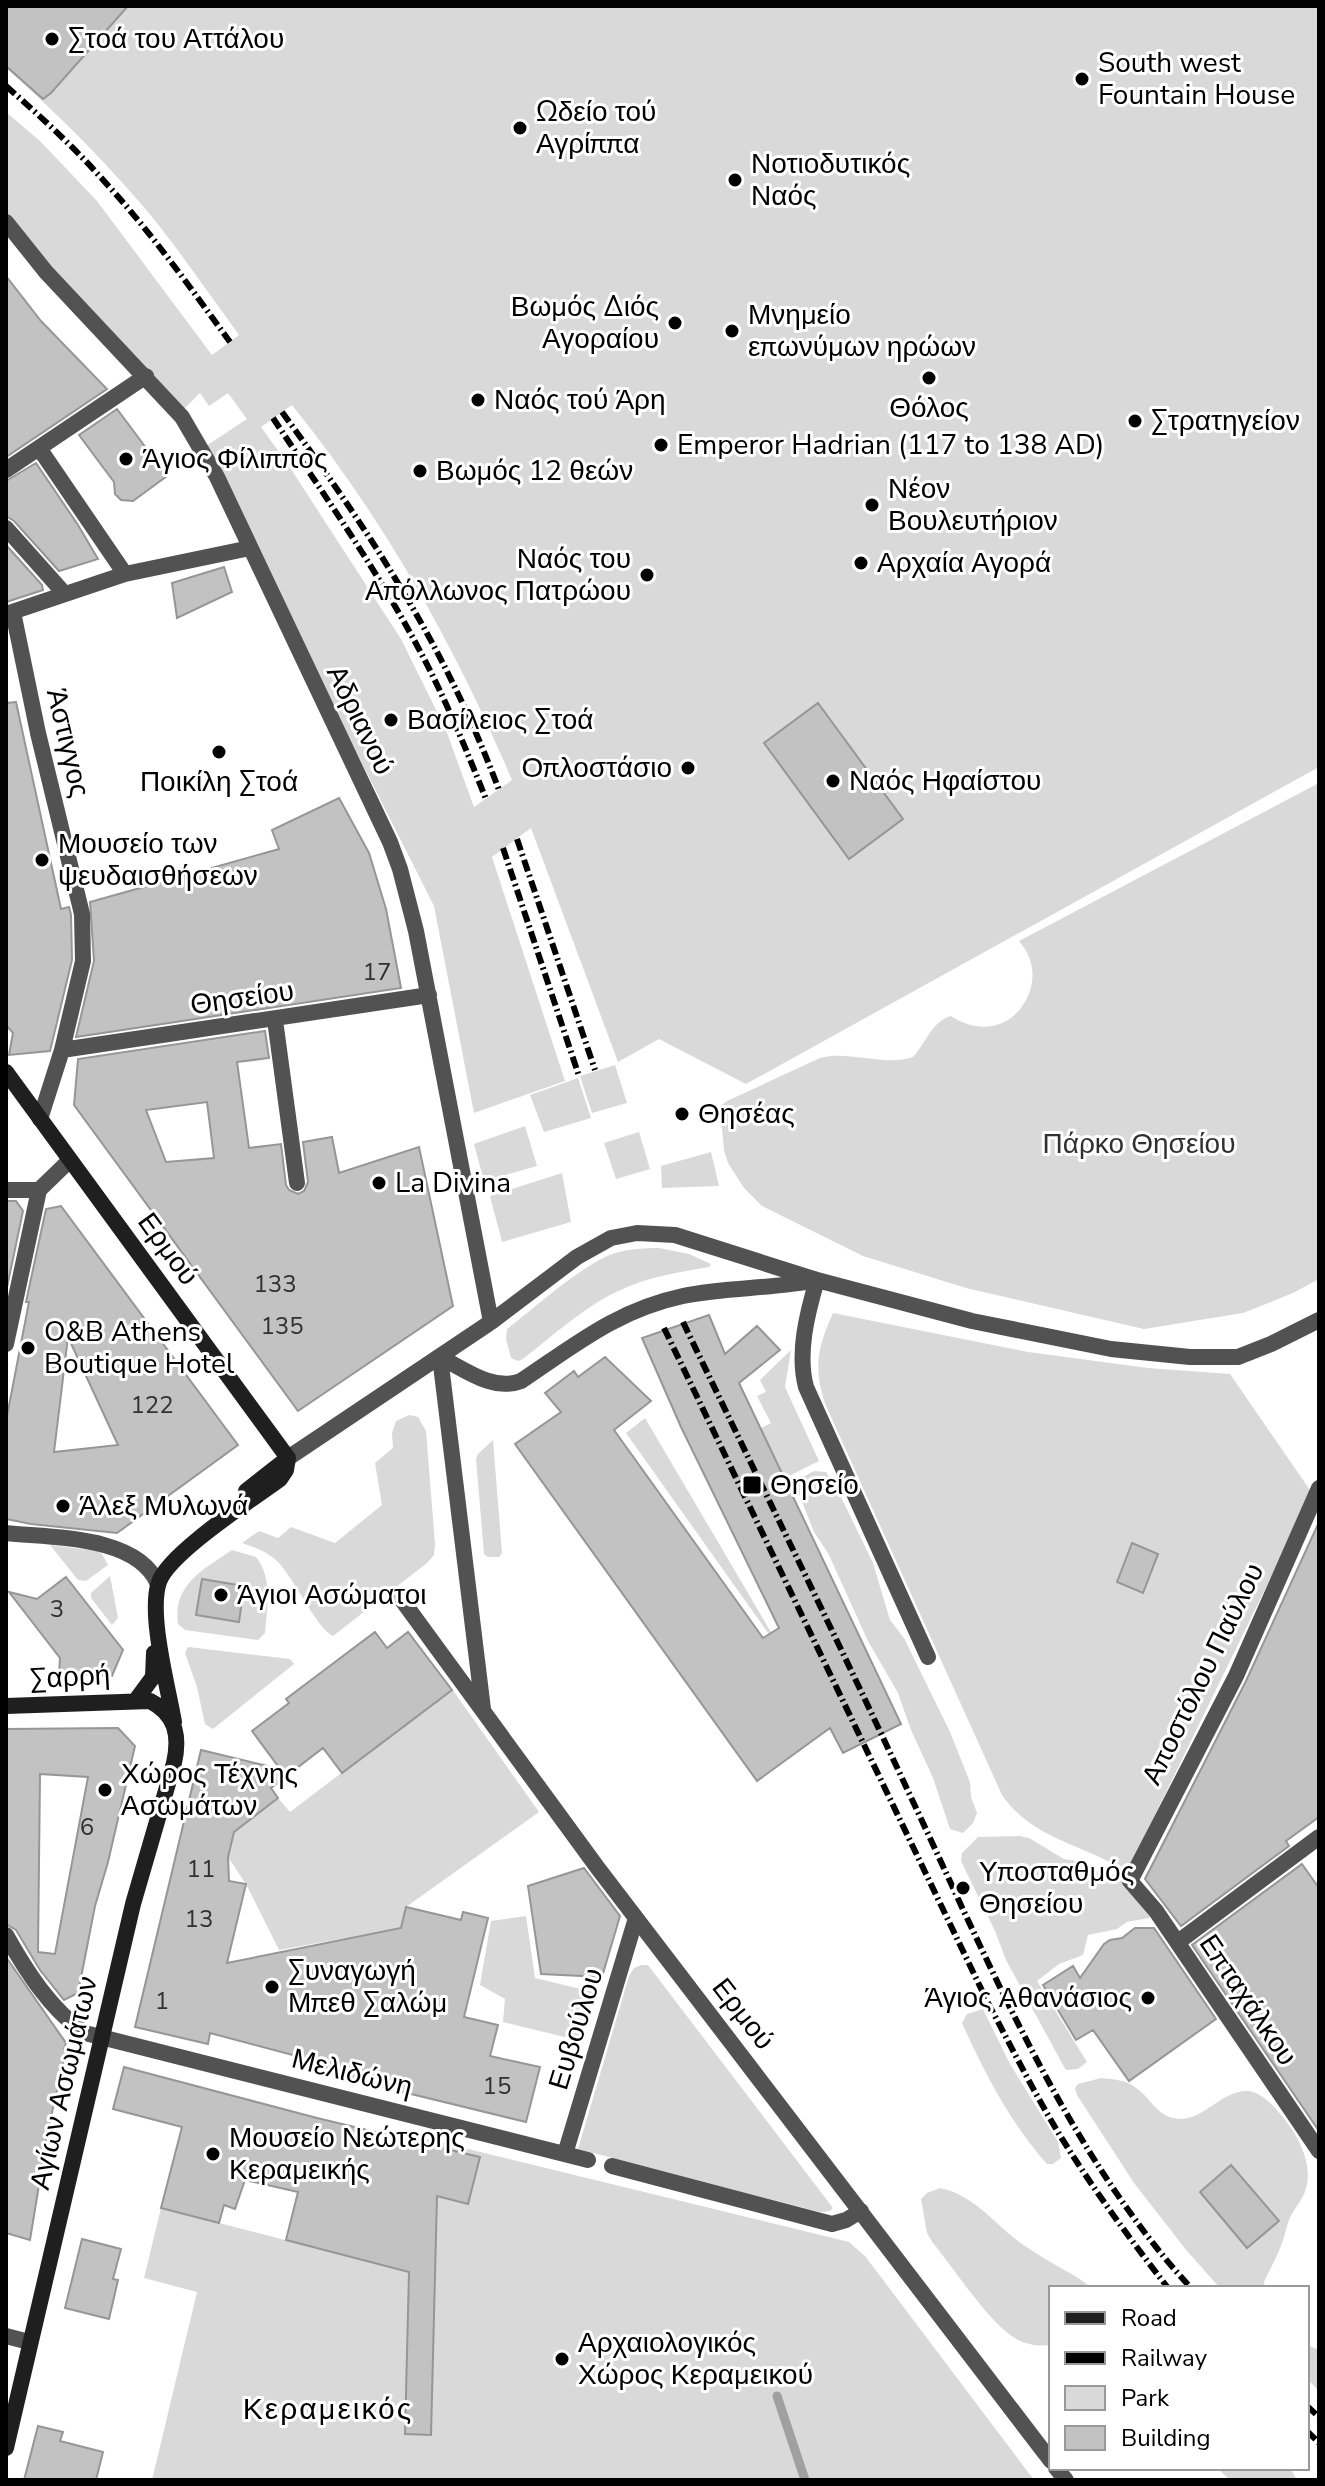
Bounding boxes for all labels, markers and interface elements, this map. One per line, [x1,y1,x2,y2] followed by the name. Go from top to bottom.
[68,20,284,58] place label: Στοά του Αττάλου
[43,30,61,48] marker: Στοά του Αττάλου
[1098,44,1295,114] place label: South west Fountain House
[1073,70,1091,88] marker: South west Fountain House
[536,93,656,163] place label: Ωδείο τού Αγρίππα
[511,119,529,137] marker: Ωδείο τού Αγρίππα
[751,145,910,215] place label: Νοτιοδυτικός Ναός
[726,171,744,189] marker: Νοτιοδυτικός Ναός
[511,288,659,358] place label: Βωμός Διός Αγοραίου
[748,296,976,366] place label: Μνημείο επωνύμων ηρώων
[666,314,684,332] marker: Βωμός Διός Αγοραίου
[723,322,741,340] marker: Μνημείο επωνύμων ηρώων
[920,369,938,387] marker: Θόλος
[494,381,666,419] place label: Ναός τού Άρη
[889,389,969,427] place label: Θόλος
[469,391,487,409] marker: Ναός τού Άρη
[1151,402,1300,440] place label: Στρατηγείον
[1126,412,1144,430] marker: Στρατηγείον
[677,426,1104,464] place label: Emperor Hadrian (117 to 138 AD)
[652,436,670,454] marker: Emperor Hadrian (117 to 138 AD)
[142,440,327,478] place label: Άγιος Φίλιππος
[117,450,135,468] marker: Άγιος Φίλιππος
[436,452,633,490] place label: Βωμός 12 θεών
[411,462,429,480] marker: Βωμός 12 θεών
[888,470,1058,540] place label: Νέον Βουλευτήριον
[863,496,881,514] marker: Νέον Βουλευτήριον
[365,540,631,610] place label: Ναός του Απόλλωνος Πατρώου
[877,544,1051,582] place label: Αρχαία Αγορά
[852,554,870,572] marker: Αρχαία Αγορά
[638,566,656,584] marker: Ναός του Απόλλωνος Πατρώου
[317,659,403,781] street label: Αδριανού
[37,685,99,801] street label: Άστιγγος
[407,701,594,739] place label: Βασίλειος Στοά
[382,711,400,729] marker: Βασίλειος Στοά
[210,743,228,761] marker: Ποικίλη Στοά
[521,749,672,787] place label: Οπλοστάσιο
[679,759,697,777] marker: Οπλοστάσιο
[849,762,1041,800] place label: Ναός Ηφαίστου
[140,763,298,801] place label: Ποικίλη Στοά
[824,772,842,790] marker: Ναός Ηφαίστου
[58,825,258,895] place label: Μουσείο των ψευδαισθήσεων
[33,851,51,869] marker: Μουσείο των ψευδαισθήσεων
[363,956,391,988] house number: 17
[188,972,296,1024] street label: Θησείου
[698,1095,795,1133] place label: Θησέας
[673,1105,691,1123] marker: Θησέας
[1043,1125,1235,1163] park label: Πάρκο Θησείου
[395,1164,511,1202] place label: La Divina
[370,1174,388,1192] marker: La Divina
[129,1205,207,1293] street label: Ερμού
[253,1268,297,1300] house number: 133
[260,1310,304,1342] house number: 135
[44,1313,235,1383] place label: O&B Athens Boutique Hotel
[19,1339,37,1357] marker: O&B Athens Boutique Hotel
[130,1389,174,1421] house number: 122
[770,1466,859,1504] place label: Θησείο
[741,1474,763,1496] marker: Θησείο
[79,1487,248,1525] place label: Άλεξ Μυλωνά
[54,1497,72,1515] marker: Άλεξ Μυλωνά
[1133,1557,1273,1791] street label: Αποστόλου Παύλου
[237,1576,427,1614] place label: Άγιοι Ασώματοι
[212,1586,230,1604] marker: Άγιοι Ασώματοι
[50,1593,64,1625] house number: 3
[29,1656,111,1698] street label: Σαρρή
[121,1755,298,1825] place label: Χώρος Τέχνης Ασωμάτων
[96,1781,114,1799] marker: Χώρος Τέχνης Ασωμάτων
[80,1811,94,1843] house number: 6
[187,1853,215,1885] house number: 11
[979,1853,1134,1923] place label: Υποσταθμός Θησείου
[954,1879,972,1897] marker: Υποσταθμός Θησείου
[185,1903,213,1935] house number: 13
[1190,1927,1306,2073] street label: Επταχάλκου
[288,1952,447,2022] place label: Συναγωγή Μπεθ Σαλώμ
[539,1963,613,2095] street label: Ευβούλου
[703,1970,783,2058] street label: Ερμού
[21,1973,107,2193] street label: Αγίων Ασωμάτων
[263,1978,281,1996] marker: Συναγωγή Μπεθ Σαλώμ
[924,1979,1132,2017] place label: Άγιος Αθανάσιος
[155,1985,169,2017] house number: 1
[1139,1989,1157,2007] marker: Άγιος Αθανάσιος
[288,2040,416,2106] street label: Μελιδώνη
[483,2070,511,2102] house number: 15
[229,2119,465,2189] place label: Μουσείο Νεώτερης Κεραμεικής
[204,2145,222,2163] marker: Μουσείο Νεώτερης Κεραμεικής
[1049,2286,1309,2470] legend
[1121,2302,1177,2334] text: Road
[578,2324,813,2394] place label: Αρχαιολογικός Χώρος Κεραμεικού
[1121,2342,1208,2374] text: Railway
[553,2350,571,2368] marker: Αρχαιολογικός Χώρος Κεραμεικού
[1121,2382,1170,2414] text: Park
[243,2389,413,2430] district label: Κεραμεικός
[1121,2422,1211,2454] text: Building

